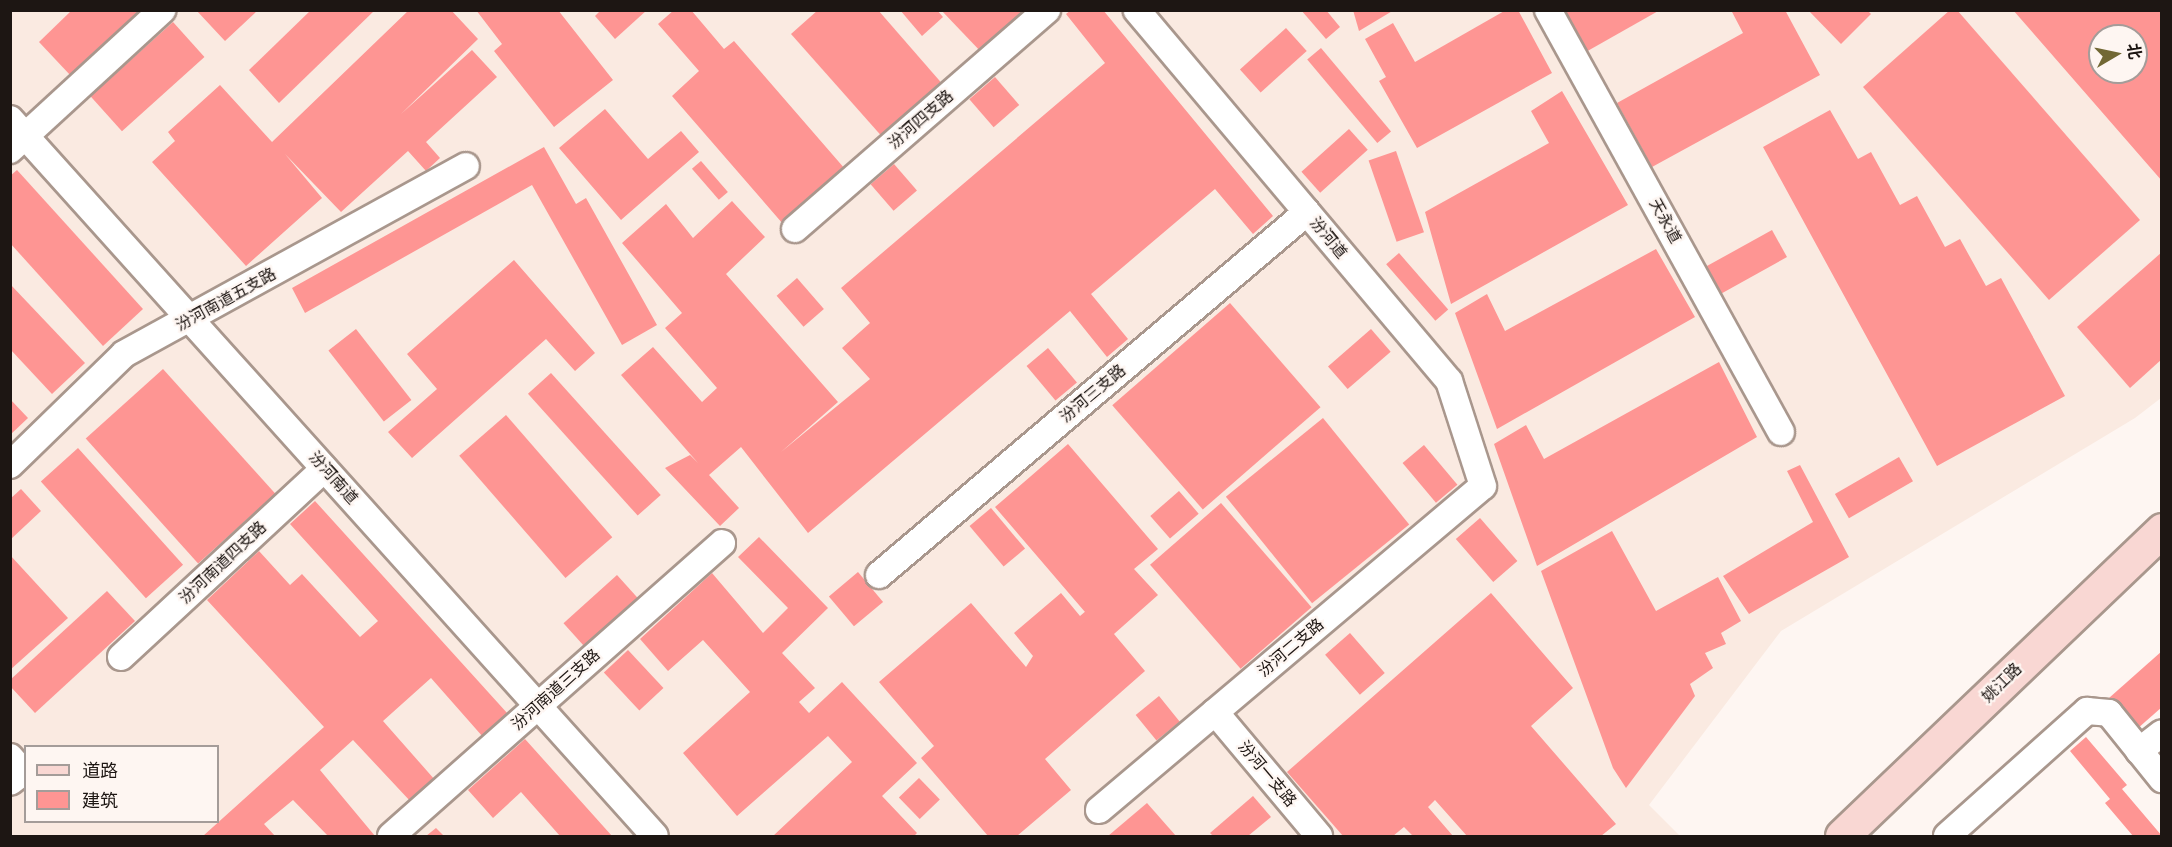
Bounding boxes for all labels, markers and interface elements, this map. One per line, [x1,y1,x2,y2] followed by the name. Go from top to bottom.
[2088,24,2148,84] north arrow
[2122,42,2147,61] text: 北
[885,87,957,153] street label: 汾河四支路
[1645,195,1685,247] street label: 天永道
[1305,213,1351,263] street label: 汾河道
[172,264,280,336] street label: 汾河南道五支路
[1056,361,1130,427] street label: 汾河三支路
[304,448,362,508] street label: 汾河南道
[175,518,271,608] street label: 汾河南道四支路
[1254,615,1328,681] street label: 汾河二支路
[508,645,604,735] street label: 汾河南道三支路
[1978,659,2026,707] street label: 姚江路
[1234,737,1300,811] street label: 汾河一支路
[24,745,219,823] legend
[82,758,118,783] text: 道路
[82,788,118,813] text: 建筑

